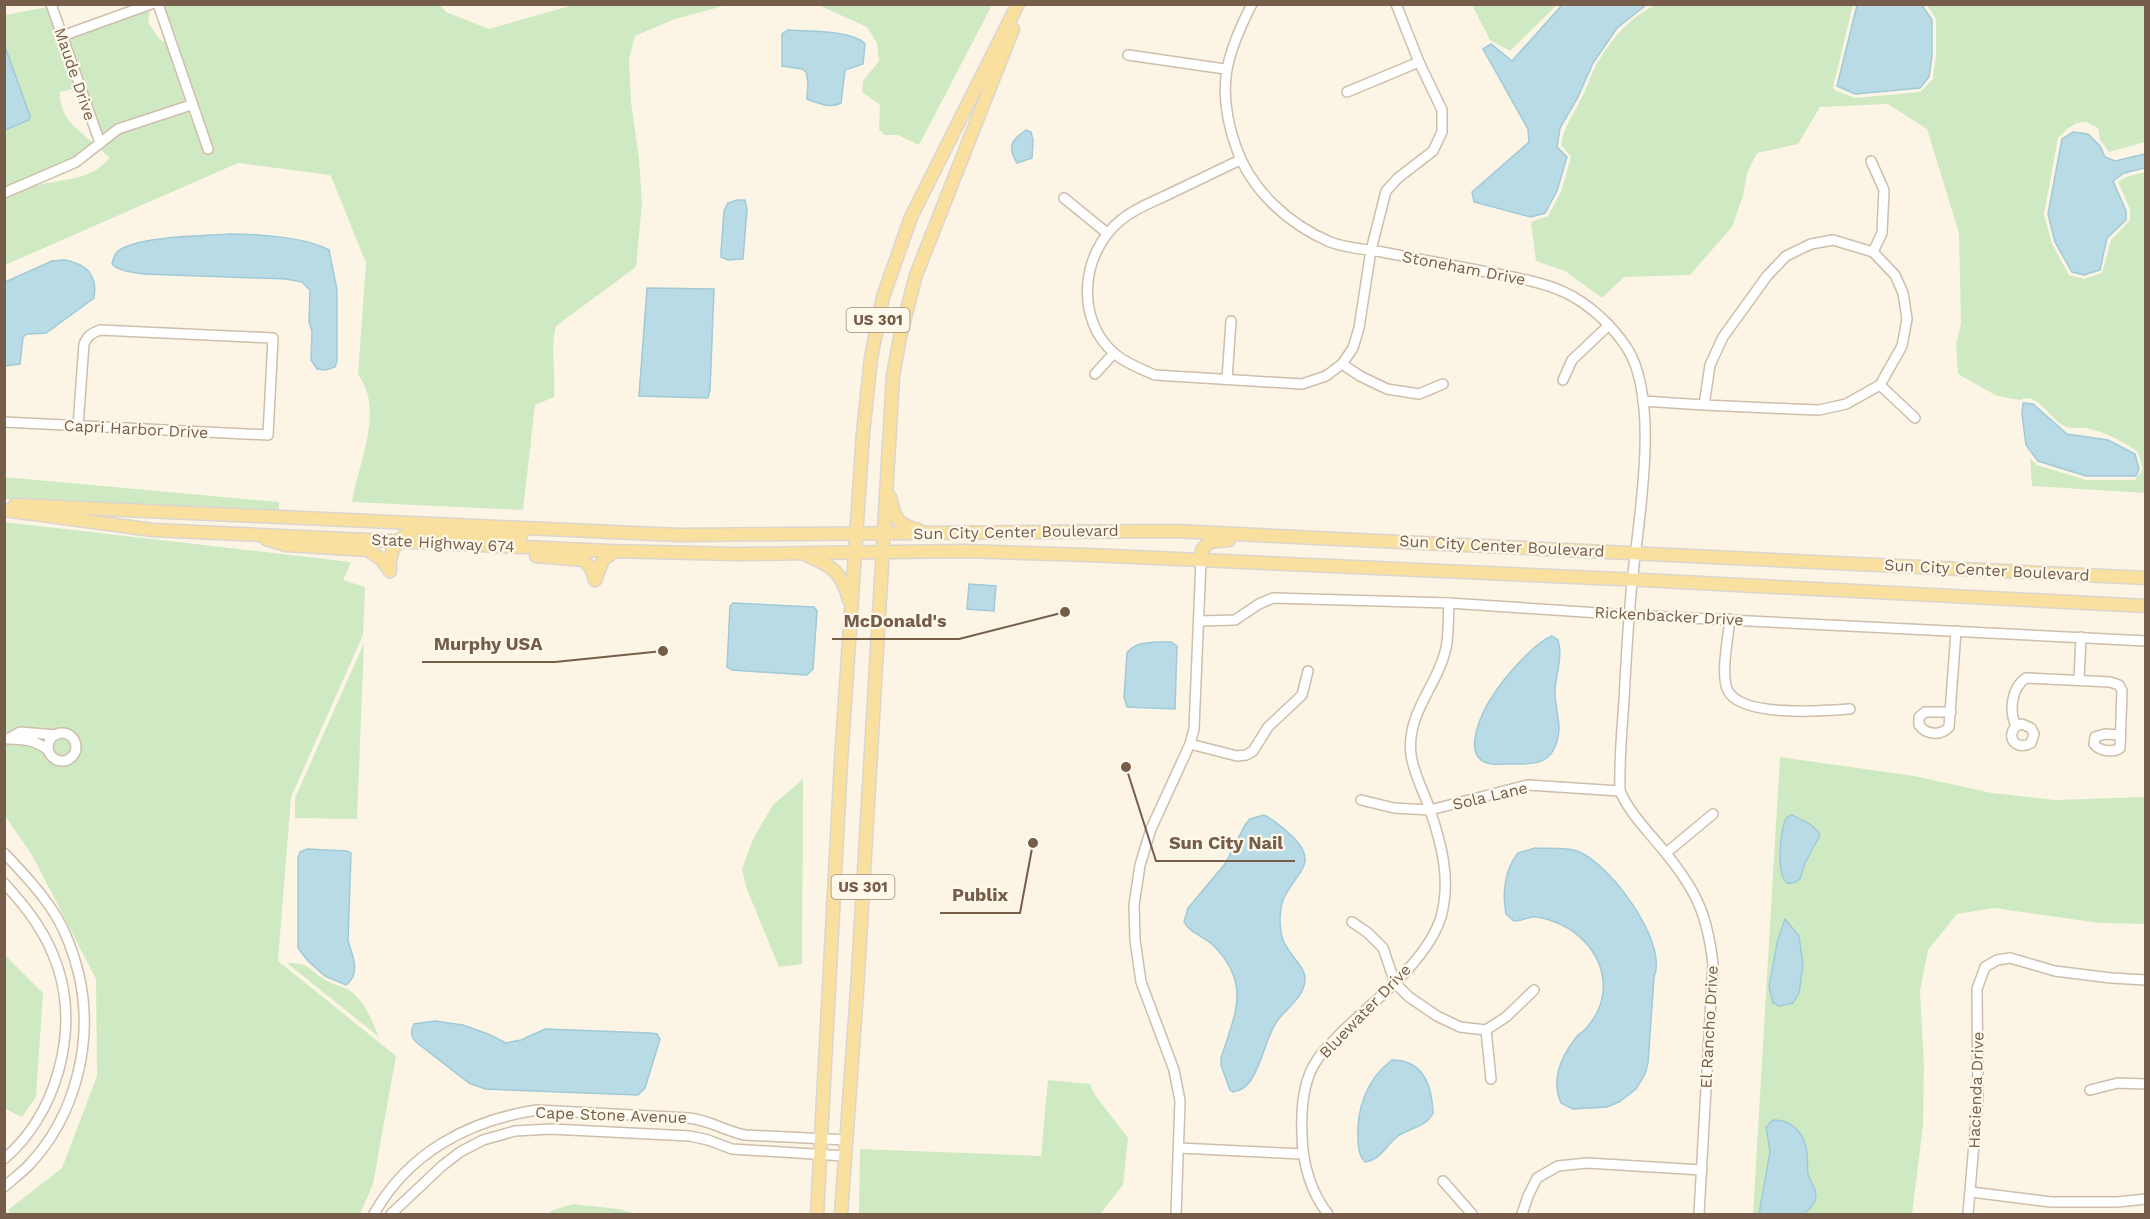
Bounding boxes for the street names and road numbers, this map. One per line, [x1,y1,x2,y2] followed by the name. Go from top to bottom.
[50,25,100,123] street label: Maude Drive
[1401,247,1527,289] street label: Stoneham Drive
[846,308,910,332] road number: US 301
[63,416,209,442] street label: Capri Harbor Drive
[913,521,1119,543] street label: Sun City Center Boulevard
[371,530,515,556] street label: State Highway 674
[1399,531,1605,561] street label: Sun City Center Boulevard
[1884,555,2090,585] street label: Sun City Center Boulevard
[1594,603,1744,629] street label: Rickenbacker Drive
[1451,778,1529,814] street label: Sola Lane
[832,875,894,899] road number: US 301
[1315,960,1415,1062] street label: Bluewater Drive
[1696,965,1722,1089] street label: El Rancho Drive
[1964,1031,1988,1149] street label: Hacienda Drive
[535,1103,687,1127] street label: Cape Stone Avenue

